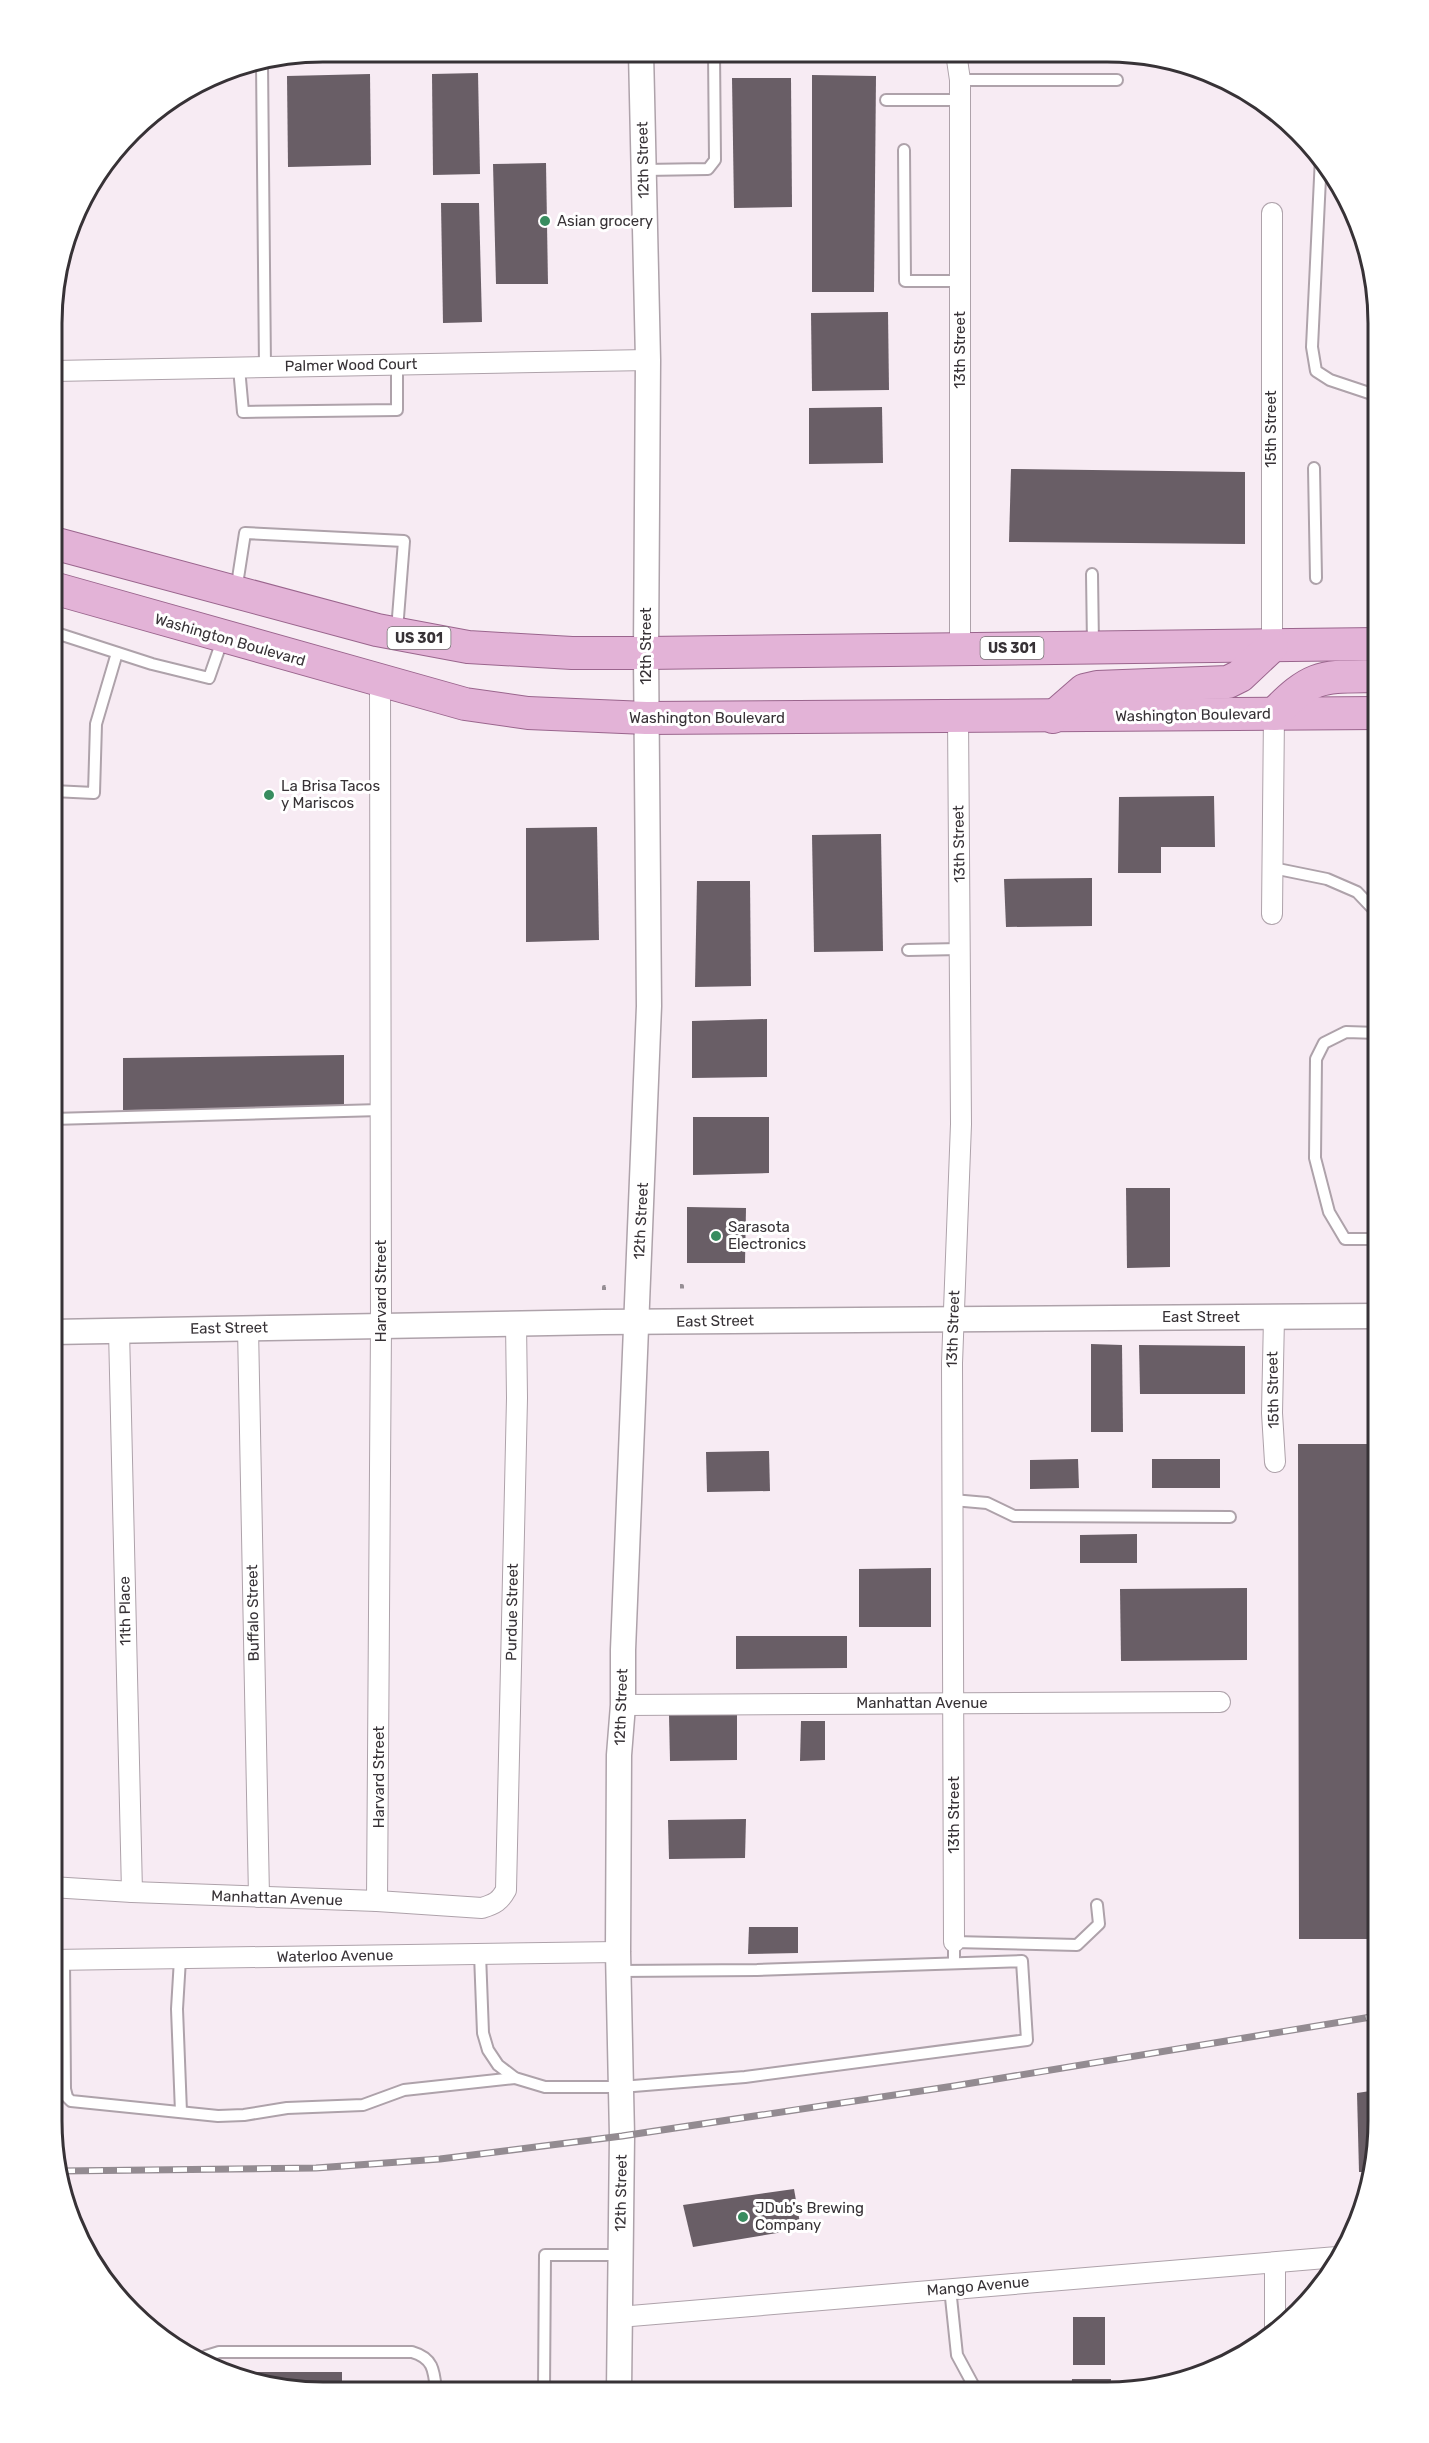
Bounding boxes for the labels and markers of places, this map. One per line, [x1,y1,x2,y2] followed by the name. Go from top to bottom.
[557,212,653,230] place label: Asian grocery
[538,214,552,228] marker: Asian grocery
[281,777,380,812] place label: La Brisa Tacos y Mariscos
[262,788,276,802] marker: La Brisa Tacos y Mariscos
[728,1218,806,1253] place label: Sarasota Electronics
[709,1229,723,1243] marker: Sarasota Electronics
[755,2199,864,2234] place label: JDub's Brewing Company
[736,2210,750,2224] marker: JDub's Brewing Company

